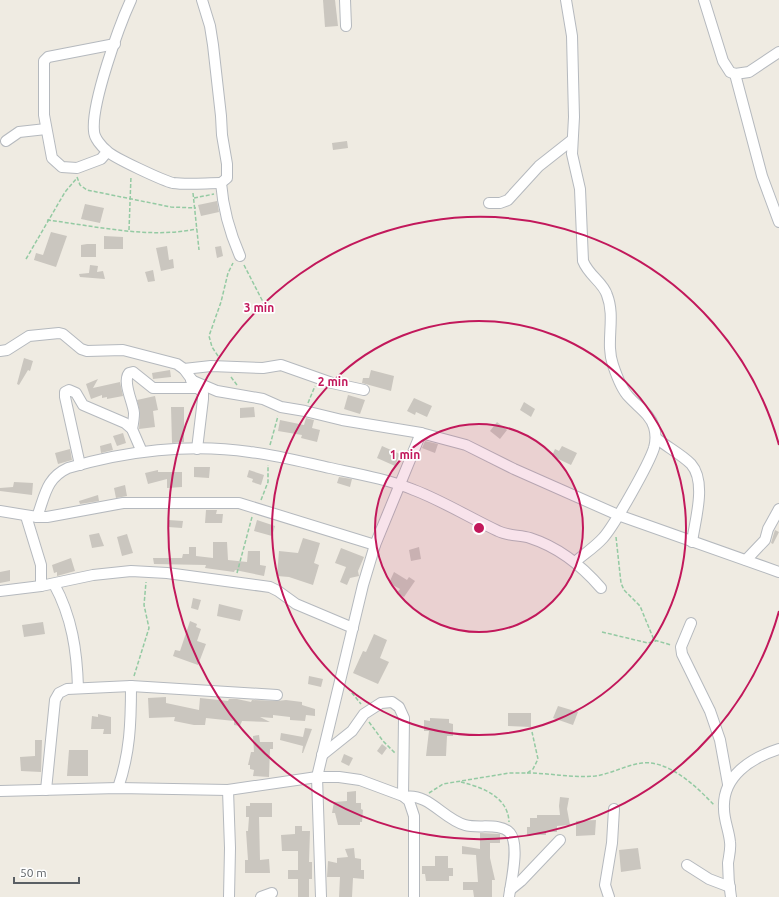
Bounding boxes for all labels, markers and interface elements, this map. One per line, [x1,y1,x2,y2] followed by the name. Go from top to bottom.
[244,301,274,314] text: 3 min
[318,375,348,388] text: 2 min
[390,448,420,461] text: 1 min
[472,521,486,535] centre of rings
[14,859,79,885] scale bar
[20,866,47,879] text: 50 m

